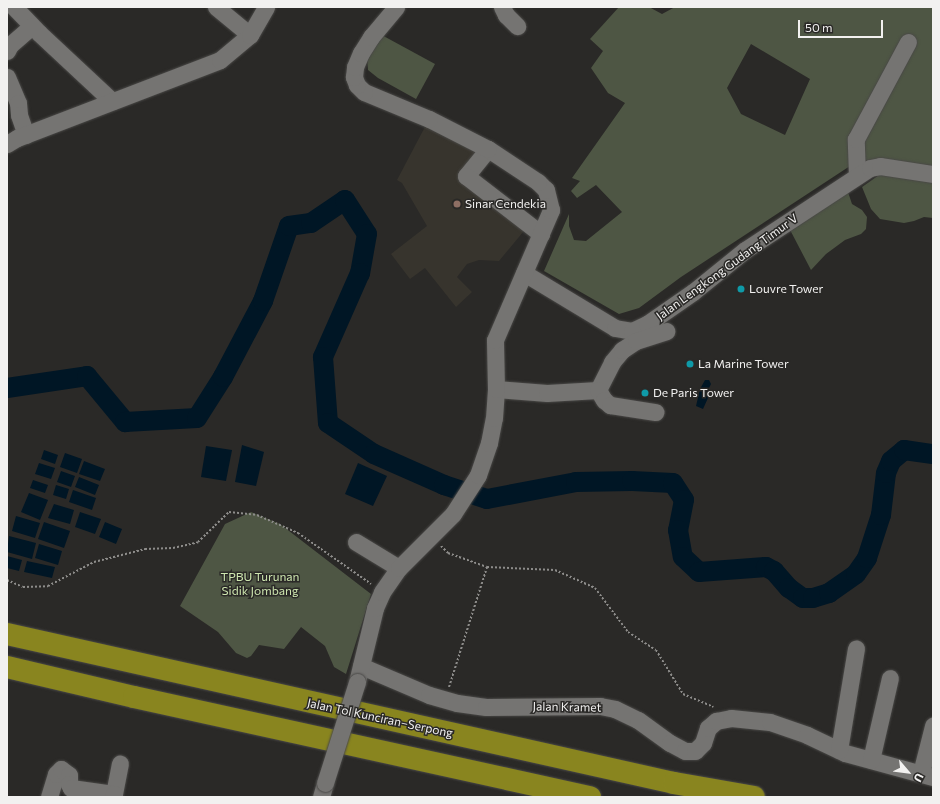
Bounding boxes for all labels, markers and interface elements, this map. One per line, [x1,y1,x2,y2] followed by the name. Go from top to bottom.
[800,12,885,38] scale bar
[805,20,833,34] text: 50 m
[465,197,546,211] place label: Sinar Cendekia
[452,199,462,209] marker: Sinar Cendekia
[653,211,801,323] street label: Jalan Lengkong Gudang Timur V
[749,282,823,296] place label: Louvre Tower
[736,284,746,294] marker: Louvre Tower
[698,357,789,371] place label: La Marine Tower
[685,359,695,369] marker: La Marine Tower
[653,386,734,400] place label: De Paris Tower
[640,388,650,398] marker: De Paris Tower
[221,570,299,598] park label: TPBU Turunan Sidik Jombang
[306,695,454,741] street label: Jalan Tol Kunciran–Serpong
[532,699,602,715] street label: Jalan Kramet
[888,752,928,792] north arrow
[911,771,927,784] text: U

